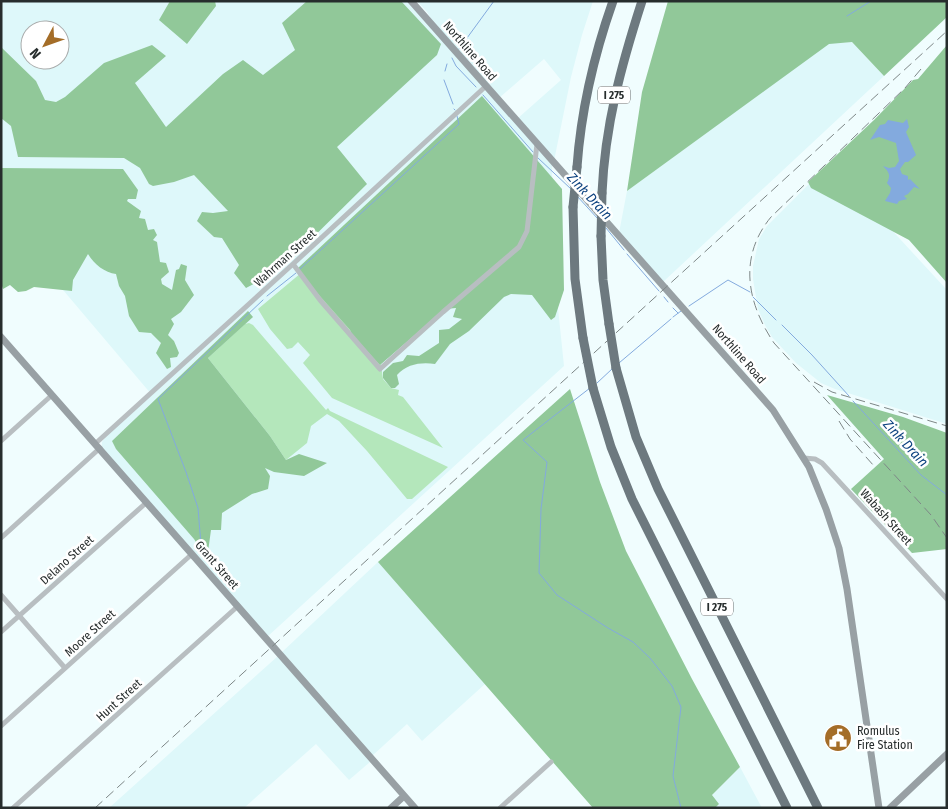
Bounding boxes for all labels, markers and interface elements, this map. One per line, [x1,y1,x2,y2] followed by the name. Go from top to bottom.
[440,18,500,84] street label: Northline Road
[20,20,70,70] north arrow
[26,44,45,62] text: N
[598,86,630,104] road number: I 275
[563,169,616,223] water label: Zink Drain
[251,226,319,290] street label: Wahrman Street
[709,321,769,387] street label: Northline Road
[879,416,932,470] water label: Zink Drain
[857,486,915,548] street label: Wabash Street
[37,532,97,588] street label: Delano Street
[192,538,242,592] street label: Grant Street
[701,598,733,616] road number: I 275
[62,607,118,659] street label: Moore Street
[93,676,145,724] street label: Hunt Street
[823,723,853,753] public building icon: Romulus Fire Station
[857,724,913,752] place label: Romulus Fire Station

